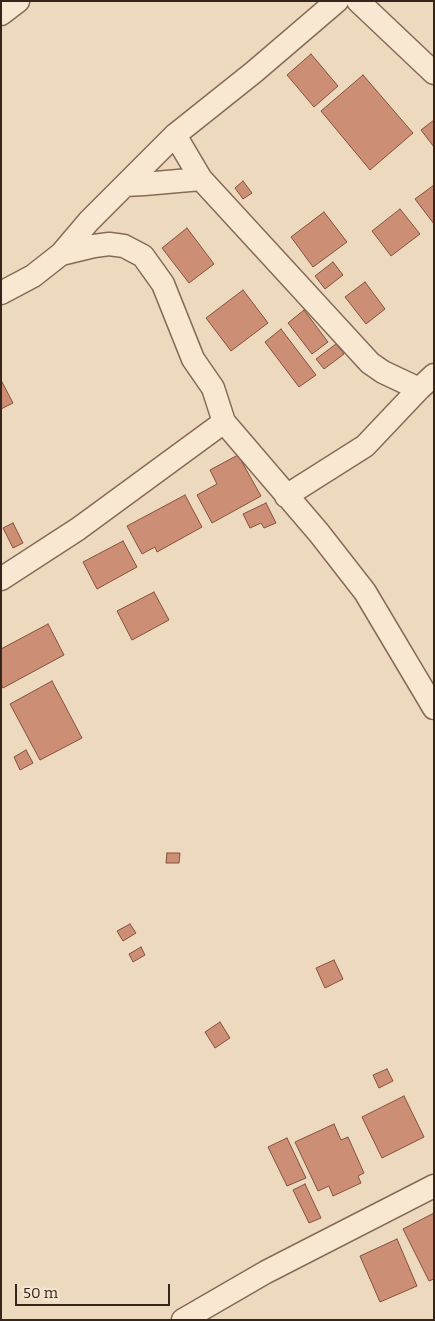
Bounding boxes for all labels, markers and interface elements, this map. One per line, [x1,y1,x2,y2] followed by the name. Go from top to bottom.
[18,1274,172,1306] scale bar
[23,1284,58,1302] text: 50 m

